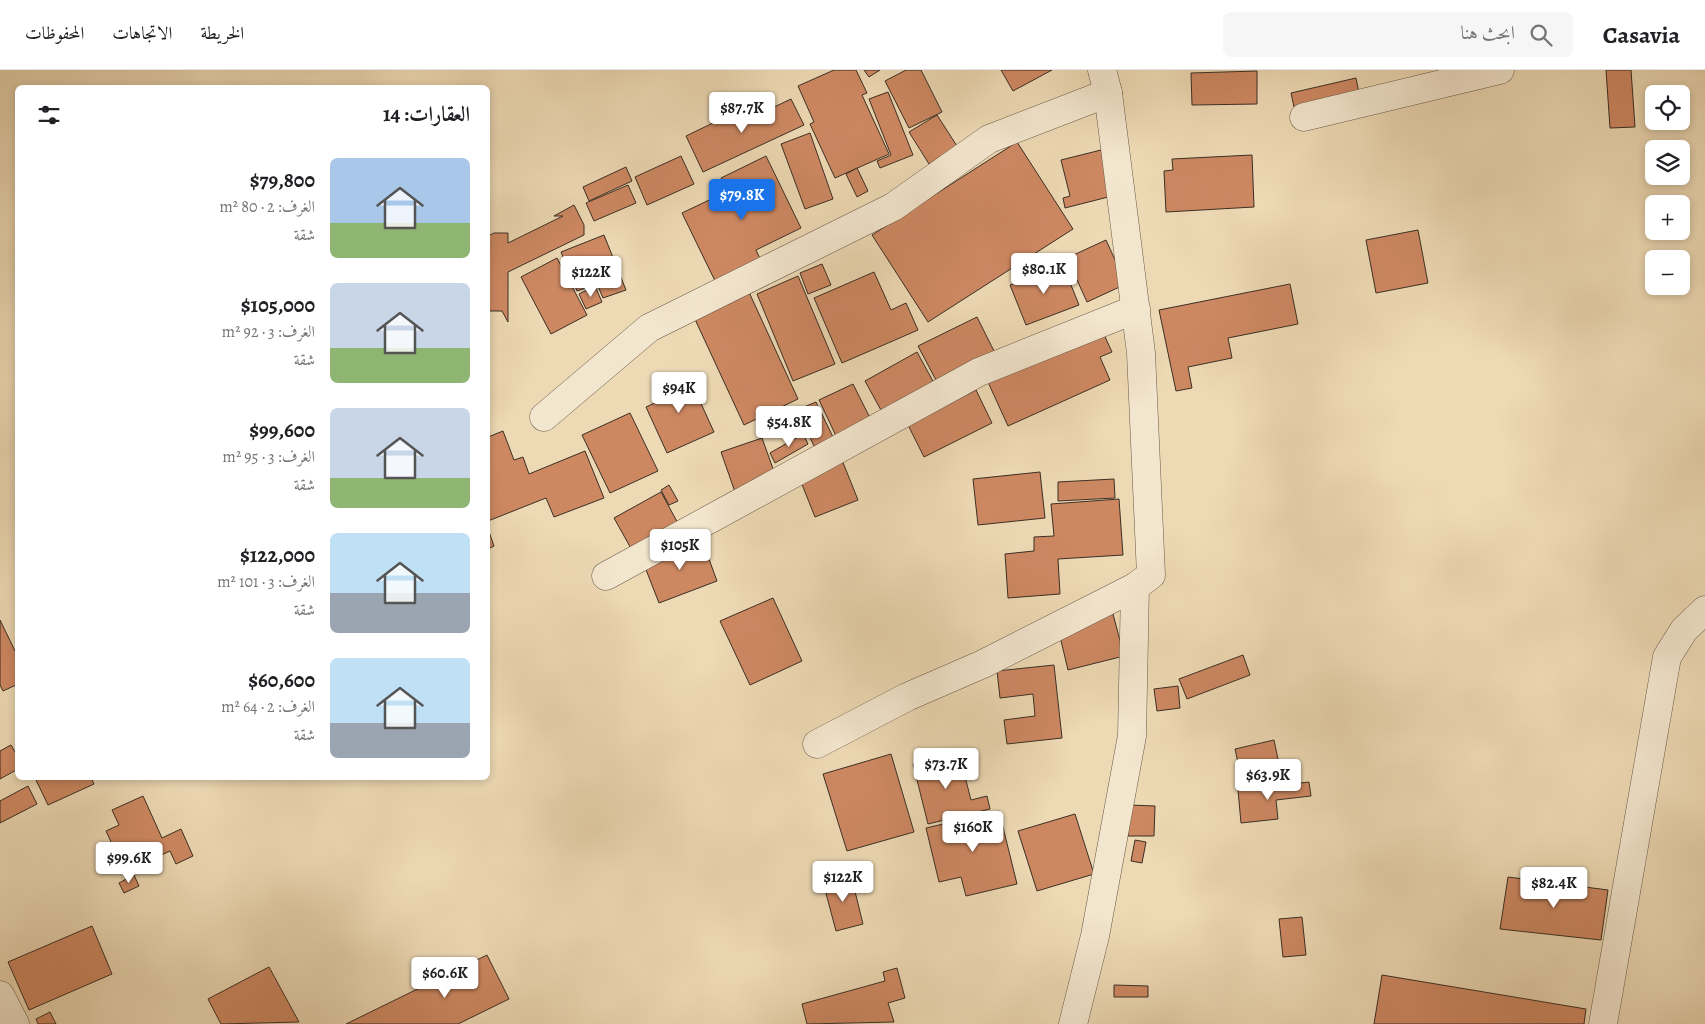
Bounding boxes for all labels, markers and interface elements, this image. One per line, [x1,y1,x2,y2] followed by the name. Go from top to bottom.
[1223,12,1573,57] search box
[1603,19,1680,51] text: Casavia
[1460,20,1515,46] text: ابحث هنا
[25,21,84,45] text: المحفوظات
[112,21,172,45] text: الاتجاهات
[200,21,244,45] text: الخريطة
[1527,21,1555,49] icon: search
[1645,85,1690,295] map controls
[1645,85,1690,130] button: locate
[701,92,783,134] pin: $87.7K
[720,97,764,119] text: $87.7K
[383,100,470,128] text: العقارات: 14
[35,101,63,129] icon: filters
[1645,140,1690,185] button: layers
[250,166,315,194] text: $79,800
[370,178,430,238] icon: home
[701,178,783,221] pin: $79.8K
[720,184,764,206] text: $79.8K
[1645,195,1690,240] button: +
[220,196,315,218] text: الغرف: 2 · 80 m²
[294,224,315,246] text: شقة
[1645,250,1690,295] button: −
[1003,252,1085,295] pin: $80.1K
[556,256,626,298] pin: $122K
[1022,258,1066,280] text: $80.1K
[571,261,611,283] text: $122K
[241,291,315,319] text: $105,000
[370,303,430,363] icon: home
[222,321,315,343] text: الغرف: 3 · 92 m²
[294,349,315,371] text: شقة
[649,372,709,414] pin: $94K
[663,377,695,399] text: $94K
[748,406,830,448] pin: $54.8K
[767,411,811,433] text: $54.8K
[249,416,315,444] text: $99,600
[370,428,430,488] icon: home
[223,446,315,468] text: الغرف: 3 · 95 m²
[294,474,315,496] text: شقة
[645,528,715,571] pin: $105K
[661,534,699,556] text: $105K
[240,541,315,569] text: $122,000
[370,553,430,613] icon: home
[217,571,315,593] text: الغرف: 3 · 101 m²
[294,599,315,621] text: شقة
[248,666,315,694] text: $60,600
[370,678,430,738] icon: home
[221,696,315,718] text: الغرف: 2 · 64 m²
[294,724,315,746] text: شقة
[905,748,987,790] pin: $73.7K
[925,753,967,775] text: $73.7K
[1227,758,1309,801] pin: $63.9K
[1246,764,1290,786] text: $63.9K
[938,810,1008,853] pin: $160K
[953,816,993,838] text: $160K
[88,842,170,884] pin: $99.6K
[107,847,151,869] text: $99.6K
[808,860,878,903] pin: $122K
[823,866,863,888] text: $122K
[1513,866,1595,909] pin: $82.4K
[1531,872,1577,894] text: $82.4K
[404,956,486,999] pin: $60.6K
[422,962,468,984] text: $60.6K

